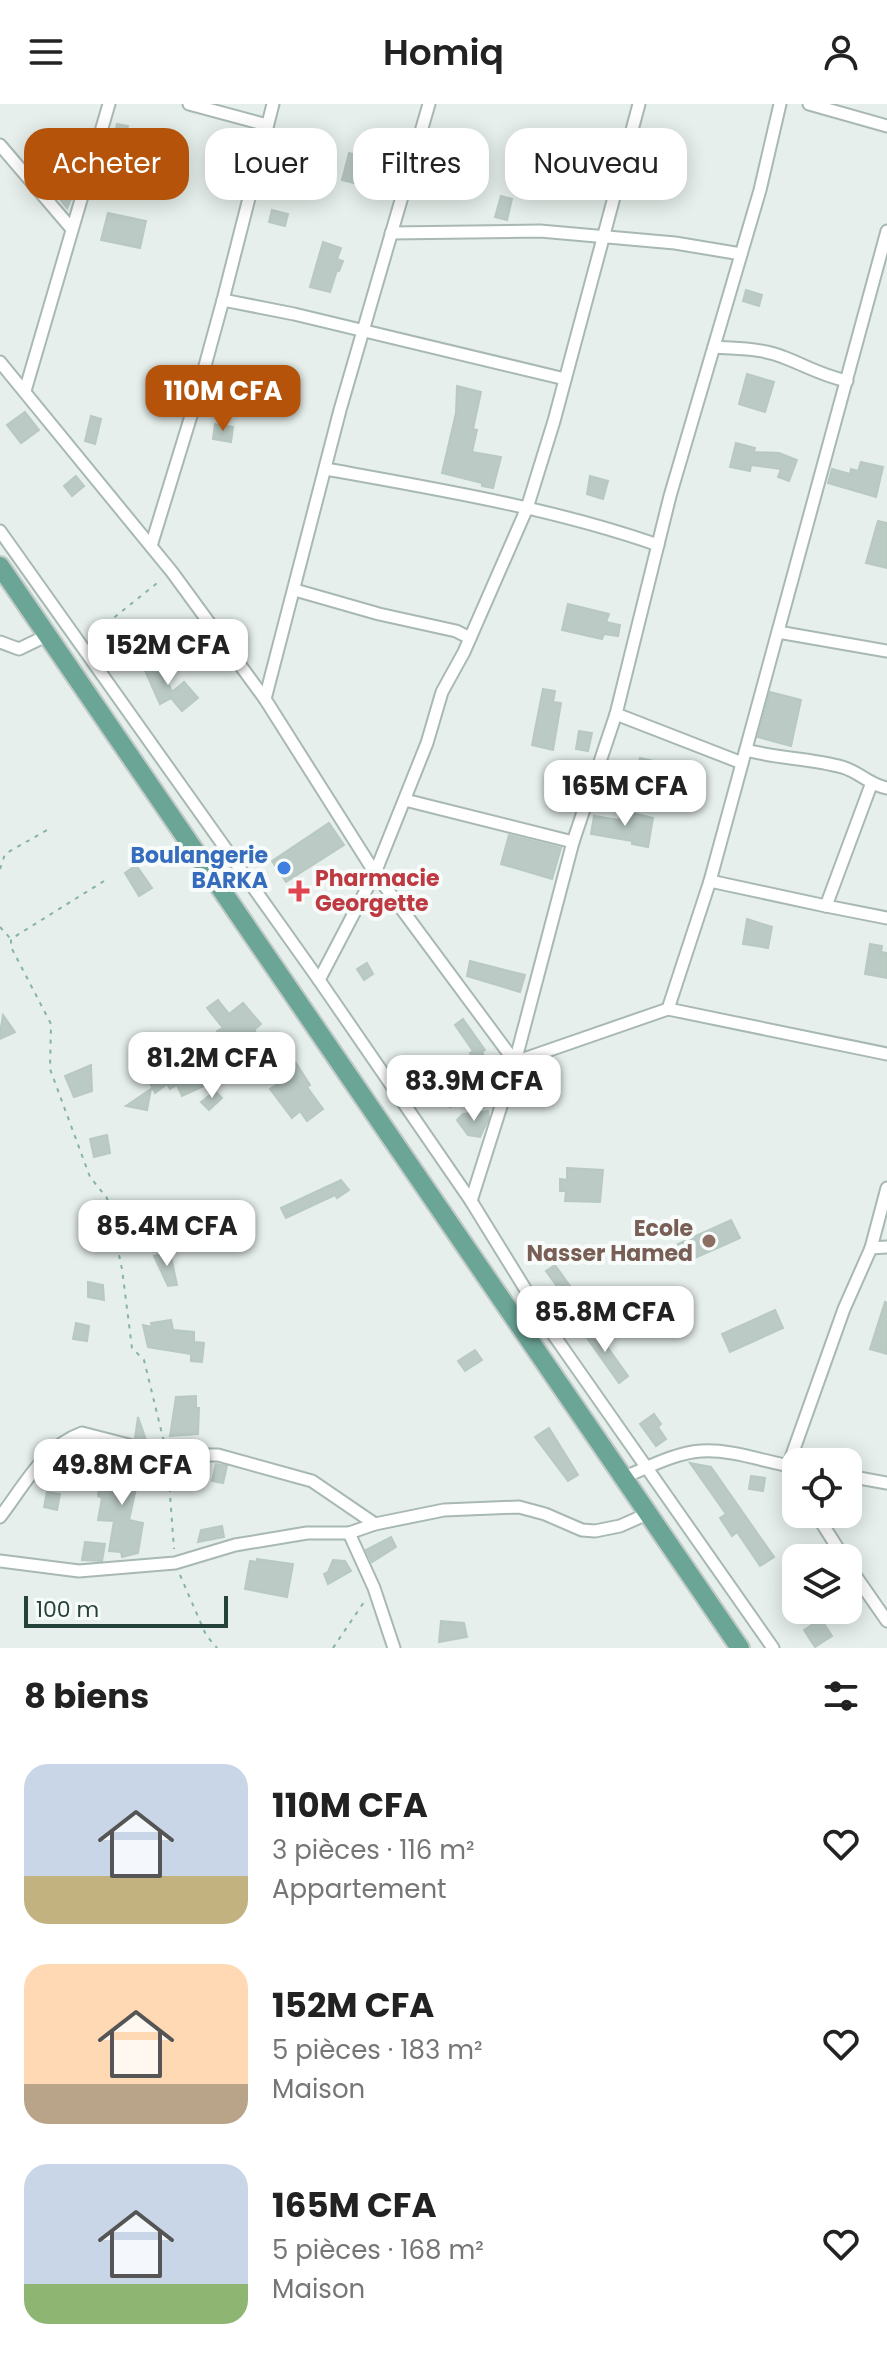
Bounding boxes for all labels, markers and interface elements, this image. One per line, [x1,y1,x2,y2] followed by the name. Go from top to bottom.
[383,27,504,78] text: Homiq
[24,30,68,74] icon: menu
[819,30,863,74] icon: person
[24,128,189,200] chip: Acheter
[205,128,337,200] chip: Louer
[353,128,489,200] chip: Filtres
[505,128,687,200] chip: Nouveau
[140,365,306,433] pin: 110M CFA
[163,373,283,409] text: 110M CFA
[85,619,251,687] pin: 152M CFA
[106,627,230,663] text: 152M CFA
[542,760,708,828] pin: 165M CFA
[562,768,688,804] text: 165M CFA
[130,840,268,896] place label: Boulangerie BARKA
[275,859,293,877] marker: Boulangerie BARKA
[315,863,440,919] place label: Pharmacie Georgette
[290,882,308,900] marker: Pharmacie Georgette
[120,1032,304,1100] pin: 81.2M CFA
[146,1040,278,1076] text: 81.2M CFA
[382,1055,566,1123] pin: 83.9M CFA
[405,1063,543,1099] text: 83.9M CFA
[75,1200,259,1268] pin: 85.4M CFA
[96,1208,238,1244] text: 85.4M CFA
[527,1213,693,1269] place label: Ecole Nasser Hamed
[700,1232,718,1250] marker: Ecole Nasser Hamed
[513,1286,697,1354] pin: 85.8M CFA
[535,1294,675,1330] text: 85.8M CFA
[30,1439,214,1507] pin: 49.8M CFA
[52,1447,192,1483] text: 49.8M CFA
[782,1448,862,1624] map controls
[782,1448,862,1528] button: locate
[782,1544,862,1624] button: layers
[24,1592,228,1628] scale bar
[36,1594,99,1625] text: 100 m
[24,1672,149,1720] text: 8 biens
[819,1674,863,1718] icon: filters
[272,1781,428,1829] text: 110M CFA
[88,1796,184,1892] icon: home
[819,1822,863,1866] icon: heart
[272,1832,475,1868] text: 3 pièces · 116 m²
[272,1871,447,1907] text: Appartement
[272,1981,434,2029] text: 152M CFA
[88,1996,184,2092] icon: home
[819,2022,863,2066] icon: heart
[272,2032,483,2068] text: 5 pièces · 183 m²
[272,2071,365,2107] text: Maison
[272,2181,437,2229] text: 165M CFA
[88,2196,184,2292] icon: home
[819,2222,863,2266] icon: heart
[272,2232,484,2268] text: 5 pièces · 168 m²
[272,2271,365,2307] text: Maison

